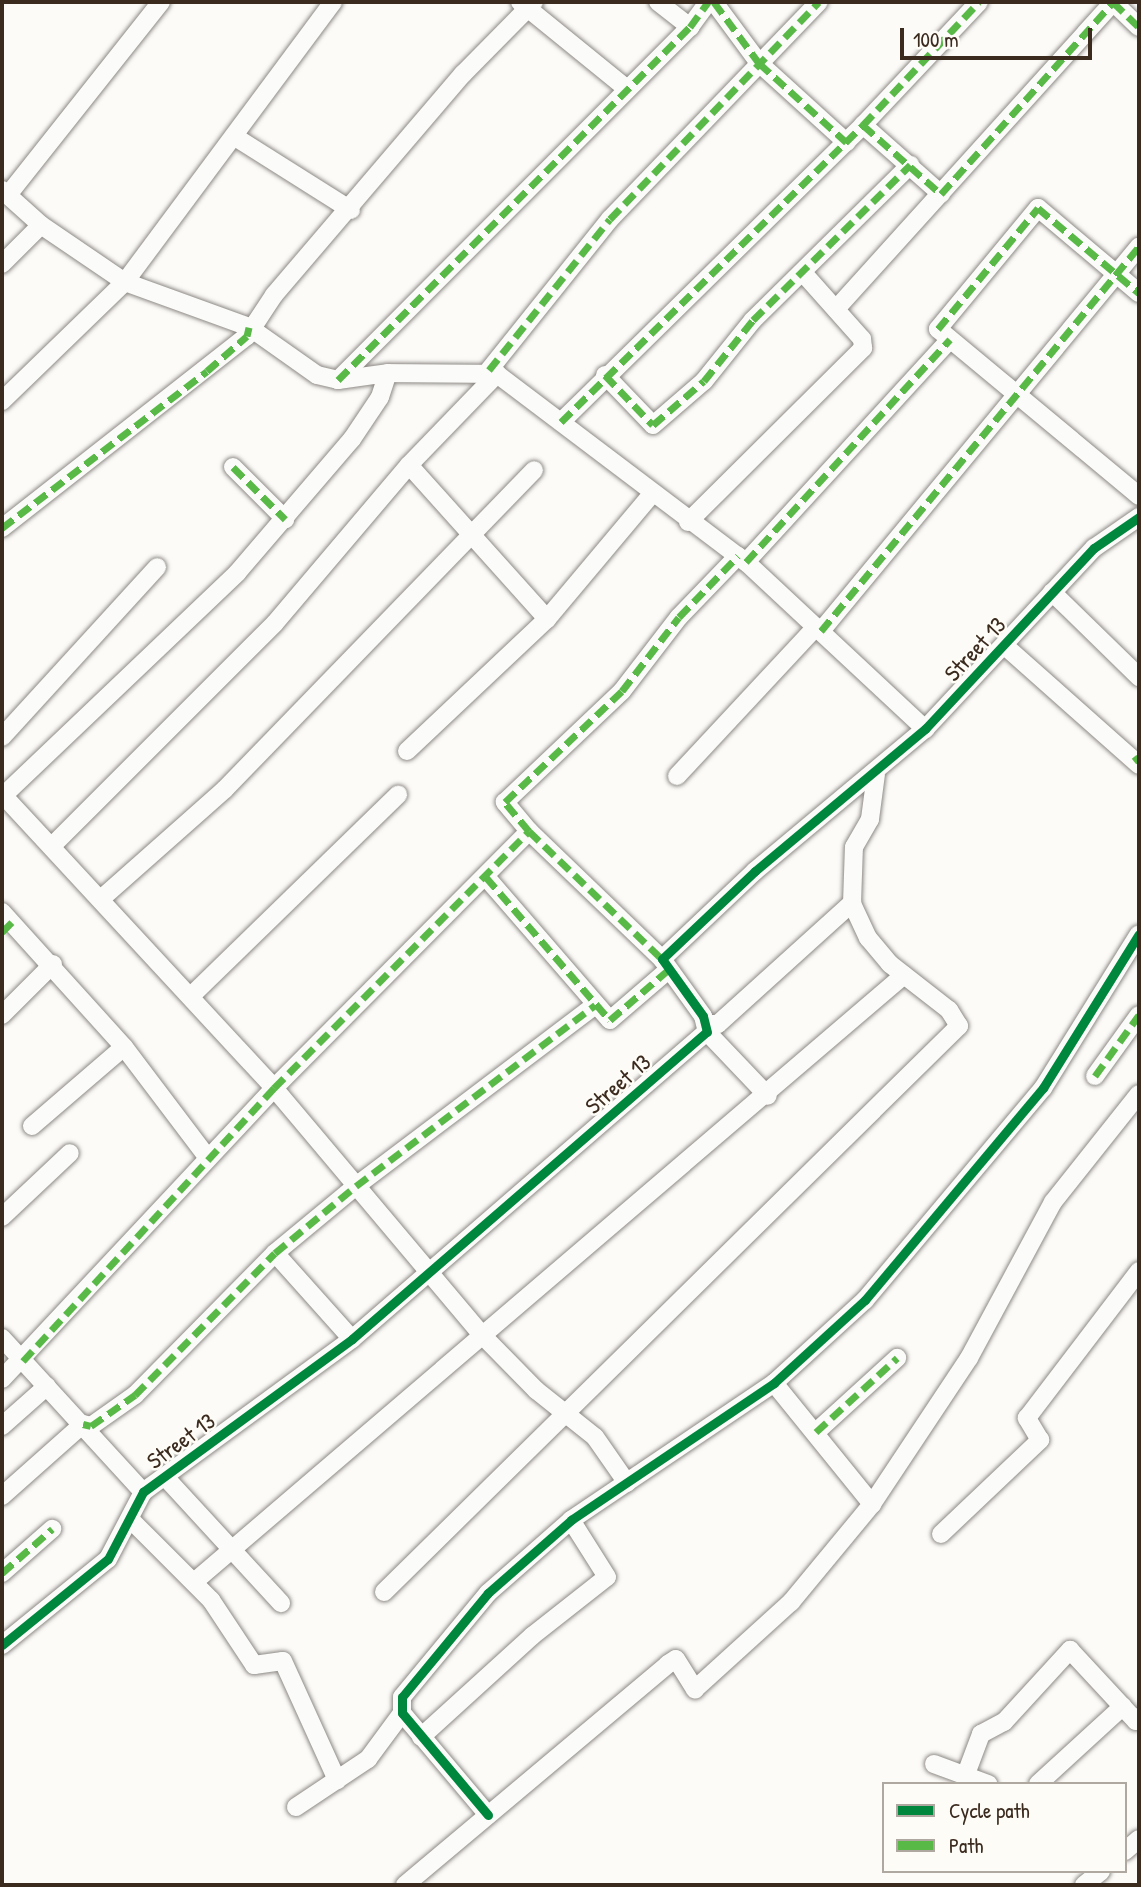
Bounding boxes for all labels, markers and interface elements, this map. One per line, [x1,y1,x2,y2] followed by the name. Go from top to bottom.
[903,14,1096,58] scale bar
[913,25,959,54] text: 100 m
[938,611,1012,687] street label: Street 13
[580,1048,656,1120] street label: Street 13
[142,1407,220,1475] street label: Street 13
[882,1782,1127,1873] legend
[949,1796,1030,1825] text: Cycle path
[949,1831,983,1860] text: Path

